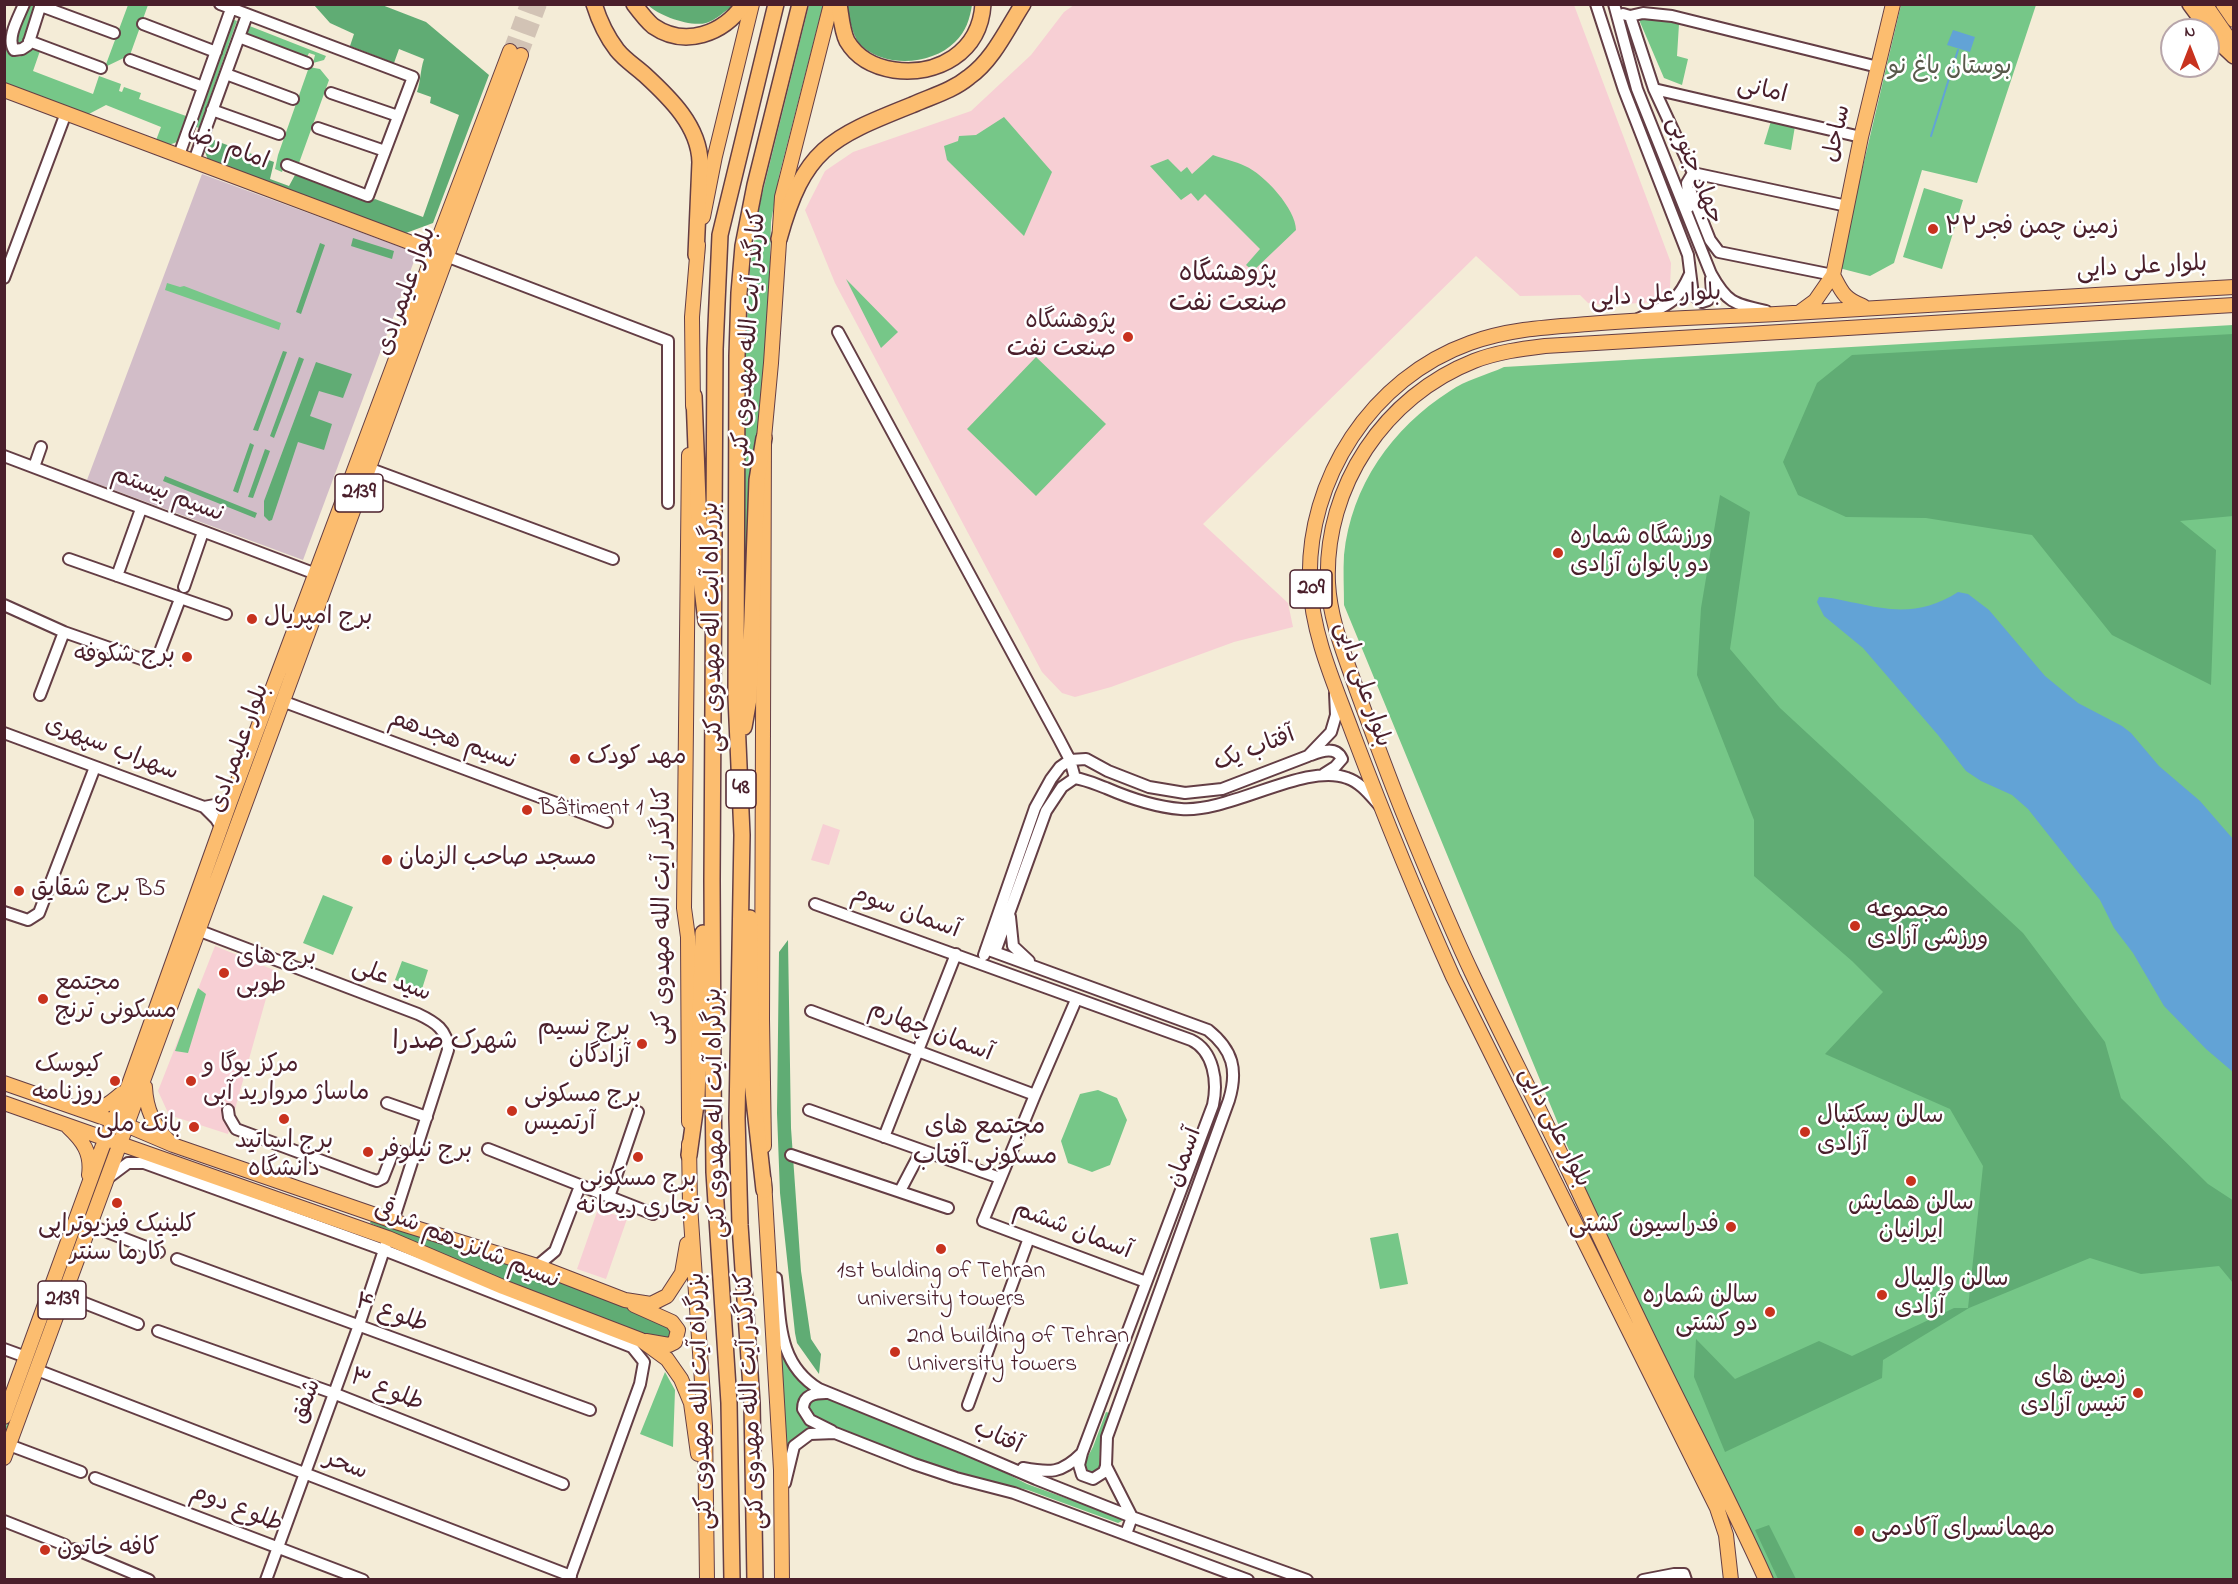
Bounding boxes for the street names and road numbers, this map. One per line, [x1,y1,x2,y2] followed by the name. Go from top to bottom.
[1734,72,1790,112] street label: امانی
[1819,102,1859,166] street label: ساحل
[1658,113,1728,229] street label: جهاد جنوبی
[182,120,272,178] street label: امام رضا
[728,208,774,468] street label: کنارگذر آیت الله مهدوی کنی
[371,224,445,360] street label: بلوار علیمرادی
[2076,251,2208,287] street label: بلوار علی دایی
[1590,280,1722,316] street label: بلوار علی دایی
[107,461,227,531] street label: نسیم بیستم
[335,474,383,512] road number: 2139
[698,501,732,753] street label: بزرگراه آیت اله مهدوی کنی
[1290,570,1332,608] road number: 209
[1326,618,1396,752] street label: بلوار علی دایی
[204,681,278,817] street label: بلوار علیمرادی
[385,706,519,778] street label: نسیم هجدهم
[40,711,182,789] street label: سهراب سپهری
[1210,722,1300,780] street label: آفتاب یک
[726,770,756,808] road number: 48
[651,787,679,1045] street label: کنارگذر آیت الله مهدوی کنی
[847,881,963,947] street label: آسمان سوم
[348,954,434,1010] street label: سید علی
[701,987,735,1239] street label: بزرگراه آیت اله مهدوی کنی
[864,996,996,1070] street label: آسمان چهارم
[1510,1063,1596,1193] street label: بلوار علی دایی
[1162,1124,1210,1192] street label: آسمان
[1009,1196,1135,1268] street label: آسمان ششم
[369,1197,563,1297] street label: نسیم شانزدهم شرقی
[684,1272,722,1530] street label: بزرگراه آیت الله مهدوی کنی
[732,1272,774,1530] street label: کنارگذر آیت الله مهدوی کنی
[38,1281,86,1319] road number: 2139
[351,1289,431,1341] street label: طلوع ۴
[345,1364,427,1420] street label: طلوع ۳
[287,1376,329,1428] street label: شفق
[968,1416,1026,1462] street label: آفتاب
[319,1446,371,1488] street label: سحر
[186,1479,286,1541] street label: طلوع دوم

